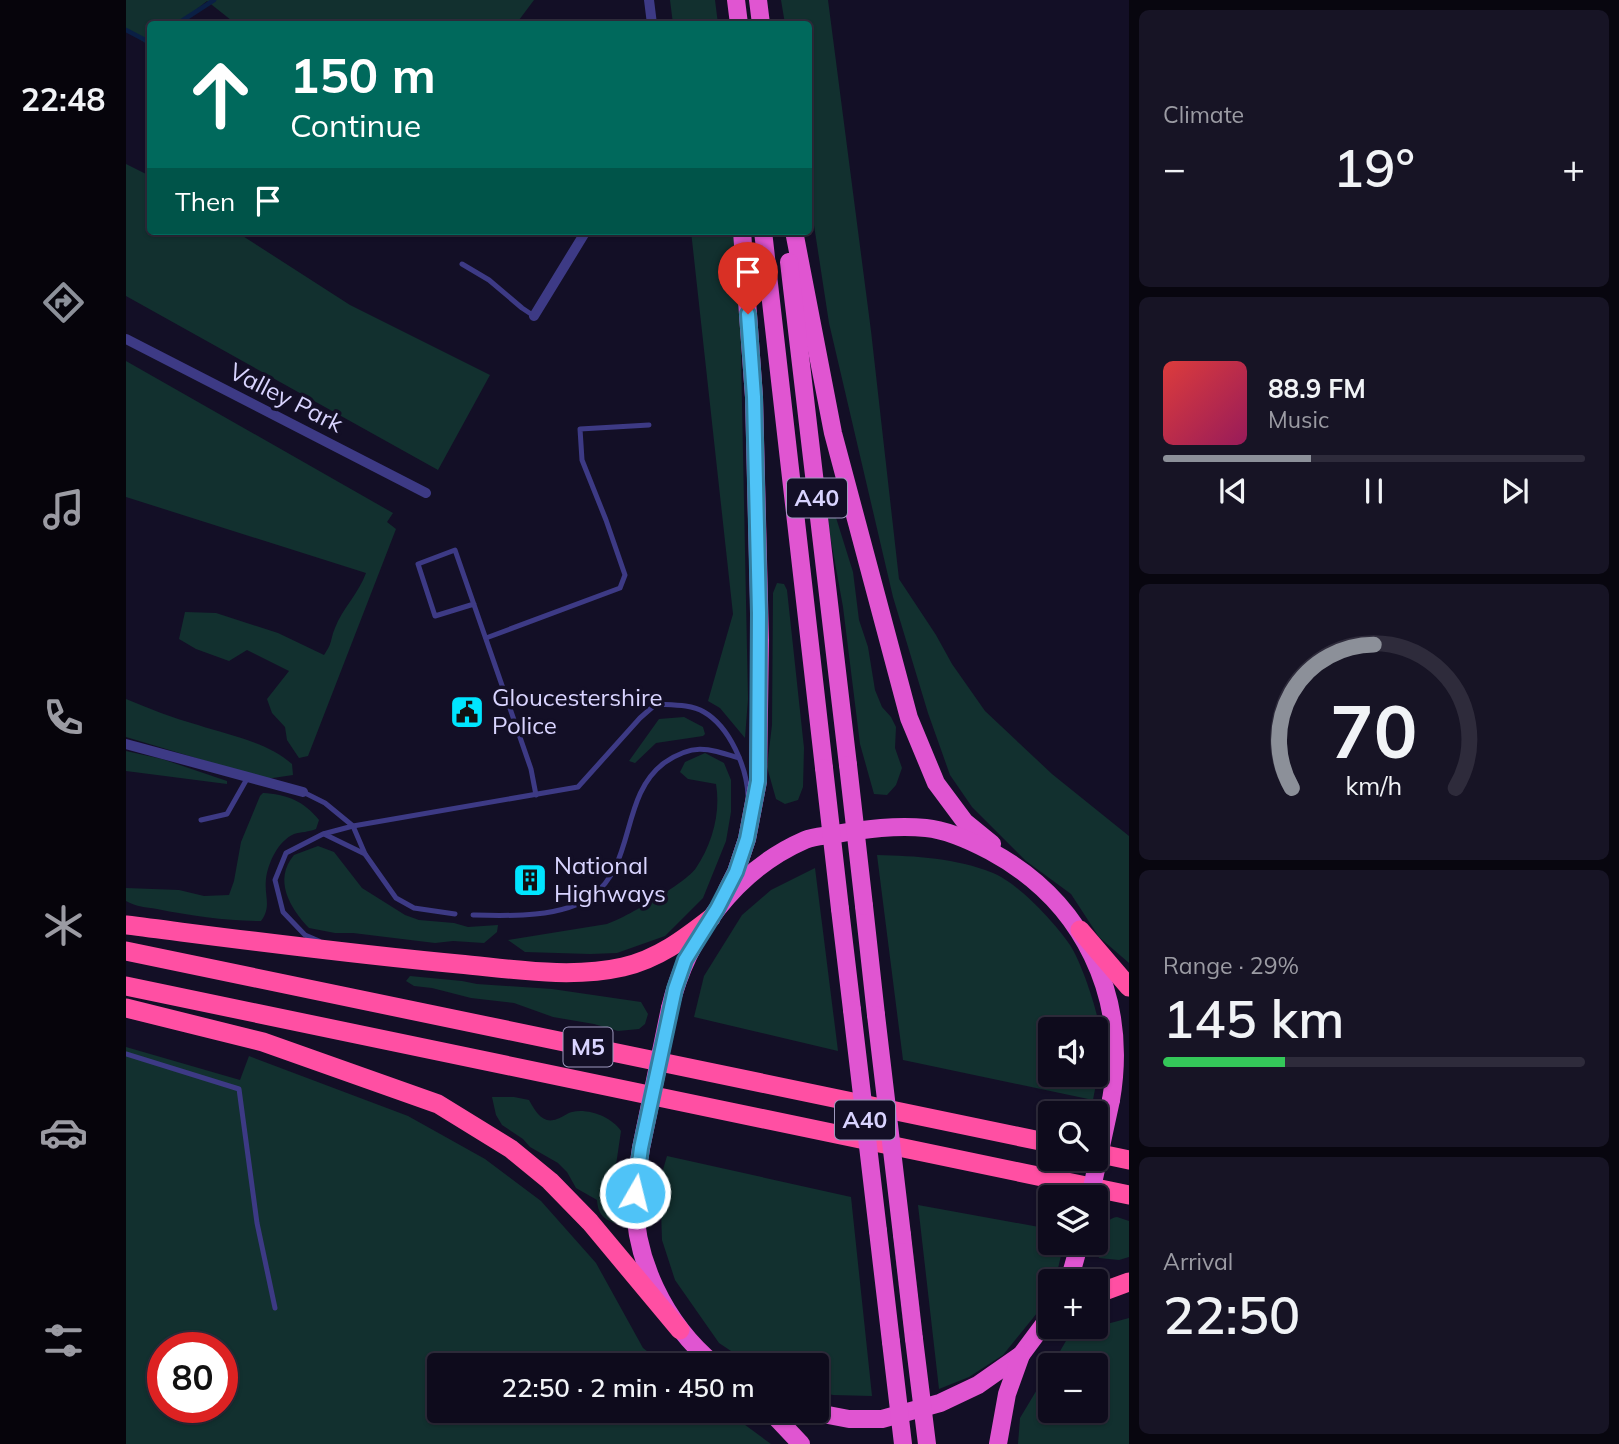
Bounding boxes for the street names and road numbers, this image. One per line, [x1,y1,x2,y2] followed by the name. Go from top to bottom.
[225,356,349,439] street label: Valley Park
[787,478,847,518] road number: A40
[564,1028,612,1066] road number: M5
[835,1100,895,1140] road number: A40

